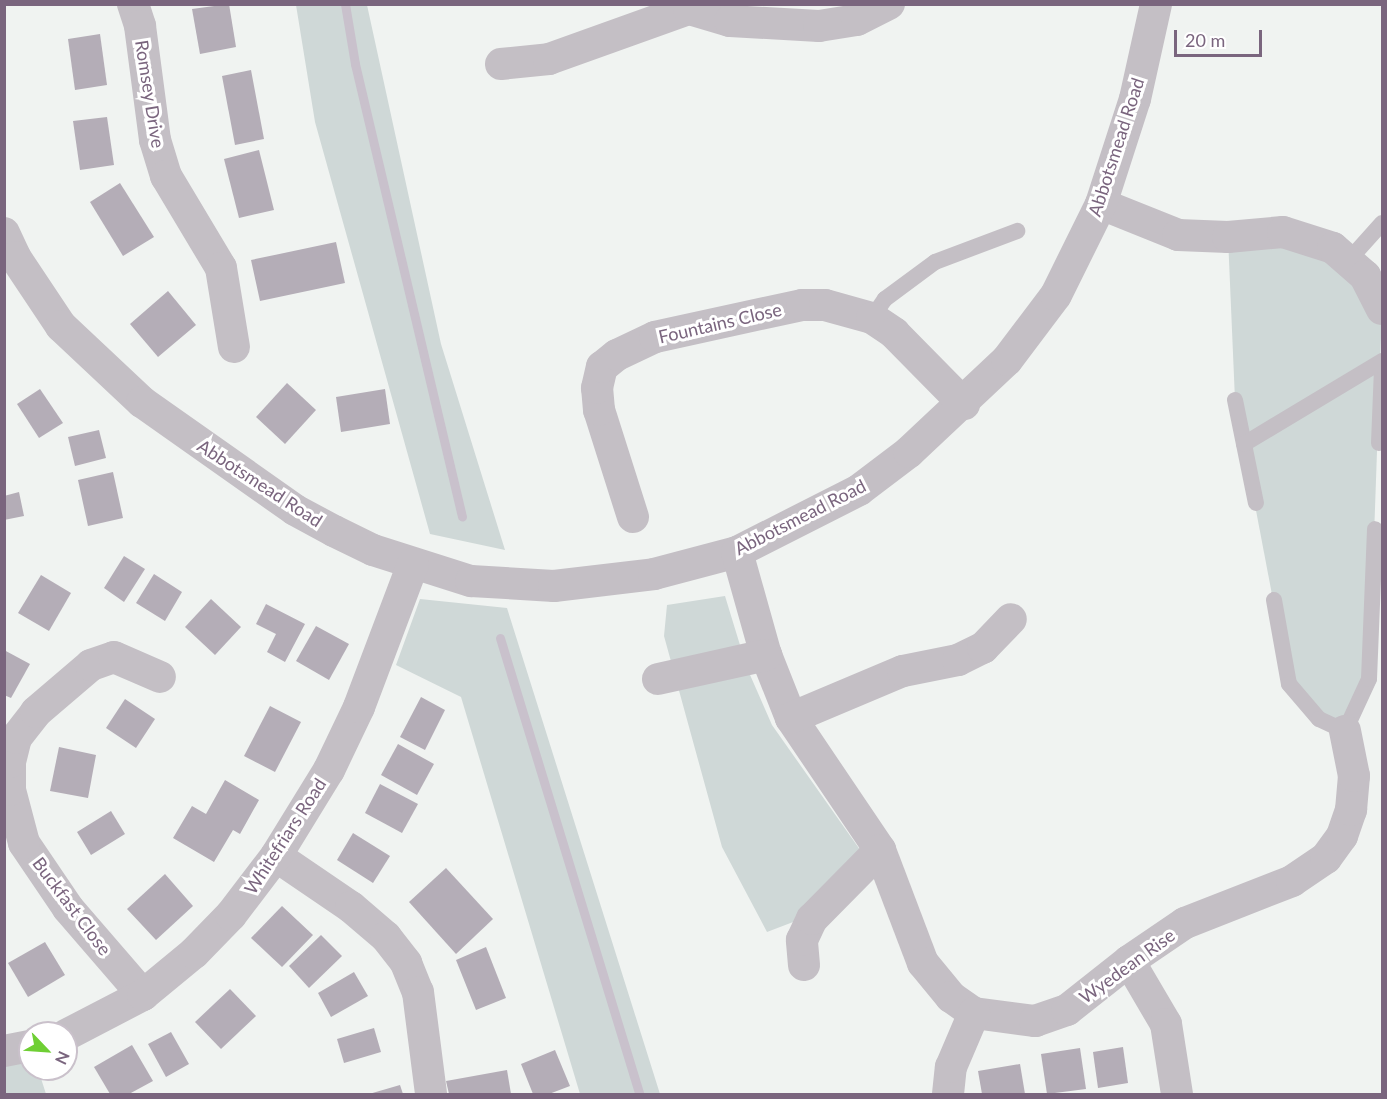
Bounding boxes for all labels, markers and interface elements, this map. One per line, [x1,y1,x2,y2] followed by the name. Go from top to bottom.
[1177,18,1266,56] scale bar
[1185,29,1225,51] text: 20 m
[131,38,169,150] street label: Romsey Drive
[1083,75,1149,219] street label: Abbotsmead Road
[656,298,784,348] street label: Fountains Close
[194,435,326,531] street label: Abbotsmead Road
[731,475,869,559] street label: Abbotsmead Road
[240,774,330,898] street label: Whitefriars Road
[28,853,116,959] street label: Buckfast Close
[1075,924,1179,1008] street label: Wyedean Rise
[18,1021,78,1081] north arrow
[52,1048,74,1068] text: N

